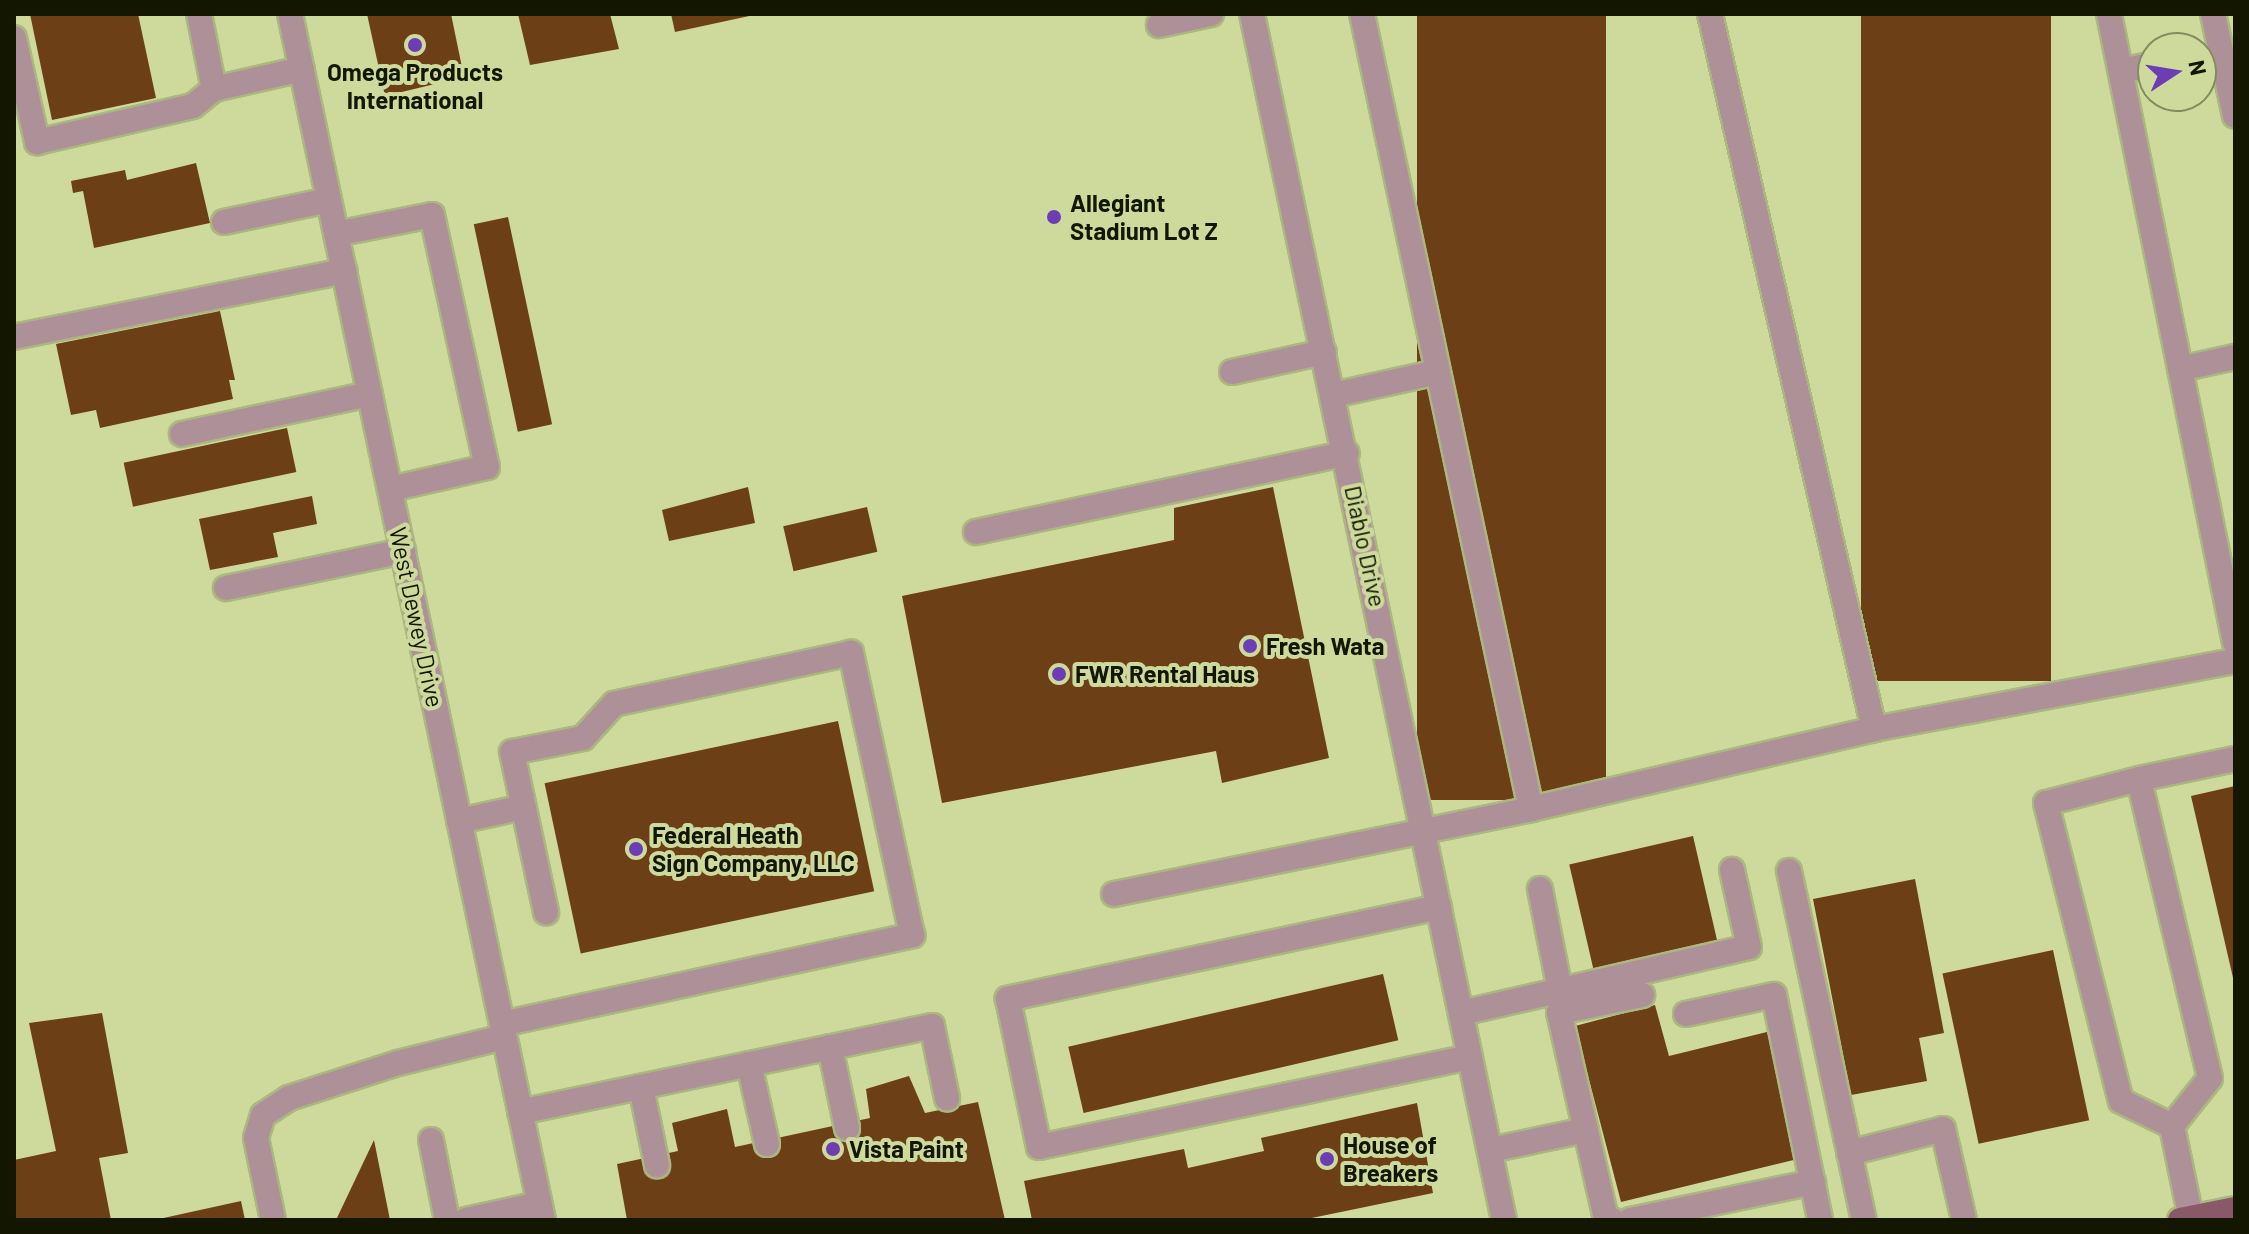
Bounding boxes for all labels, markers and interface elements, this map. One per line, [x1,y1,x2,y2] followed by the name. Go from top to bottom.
[2137,32,2217,112] north arrow
[406,36,424,54] marker: Omega Products International
[327,58,503,114] place label: Omega Products International
[2184,58,2213,77] text: N
[1070,189,1218,245] place label: Allegiant Stadium Lot Z
[1045,208,1063,226] marker: Allegiant Stadium Lot Z
[1339,483,1393,609] street label: Diablo Drive
[384,524,450,710] street label: West Dewey Drive
[1266,632,1384,660] place label: Fresh Wata
[1241,637,1259,655] marker: Fresh Wata
[1075,660,1255,688] place label: FWR Rental Haus
[1050,665,1068,683] marker: FWR Rental Haus
[652,821,855,877] place label: Federal Heath Sign Company, LLC
[627,840,645,858] marker: Federal Heath Sign Company, LLC
[1343,1131,1438,1187] place label: House of Breakers
[849,1135,964,1163] place label: Vista Paint
[824,1140,842,1158] marker: Vista Paint
[1318,1150,1336,1168] marker: House of Breakers

